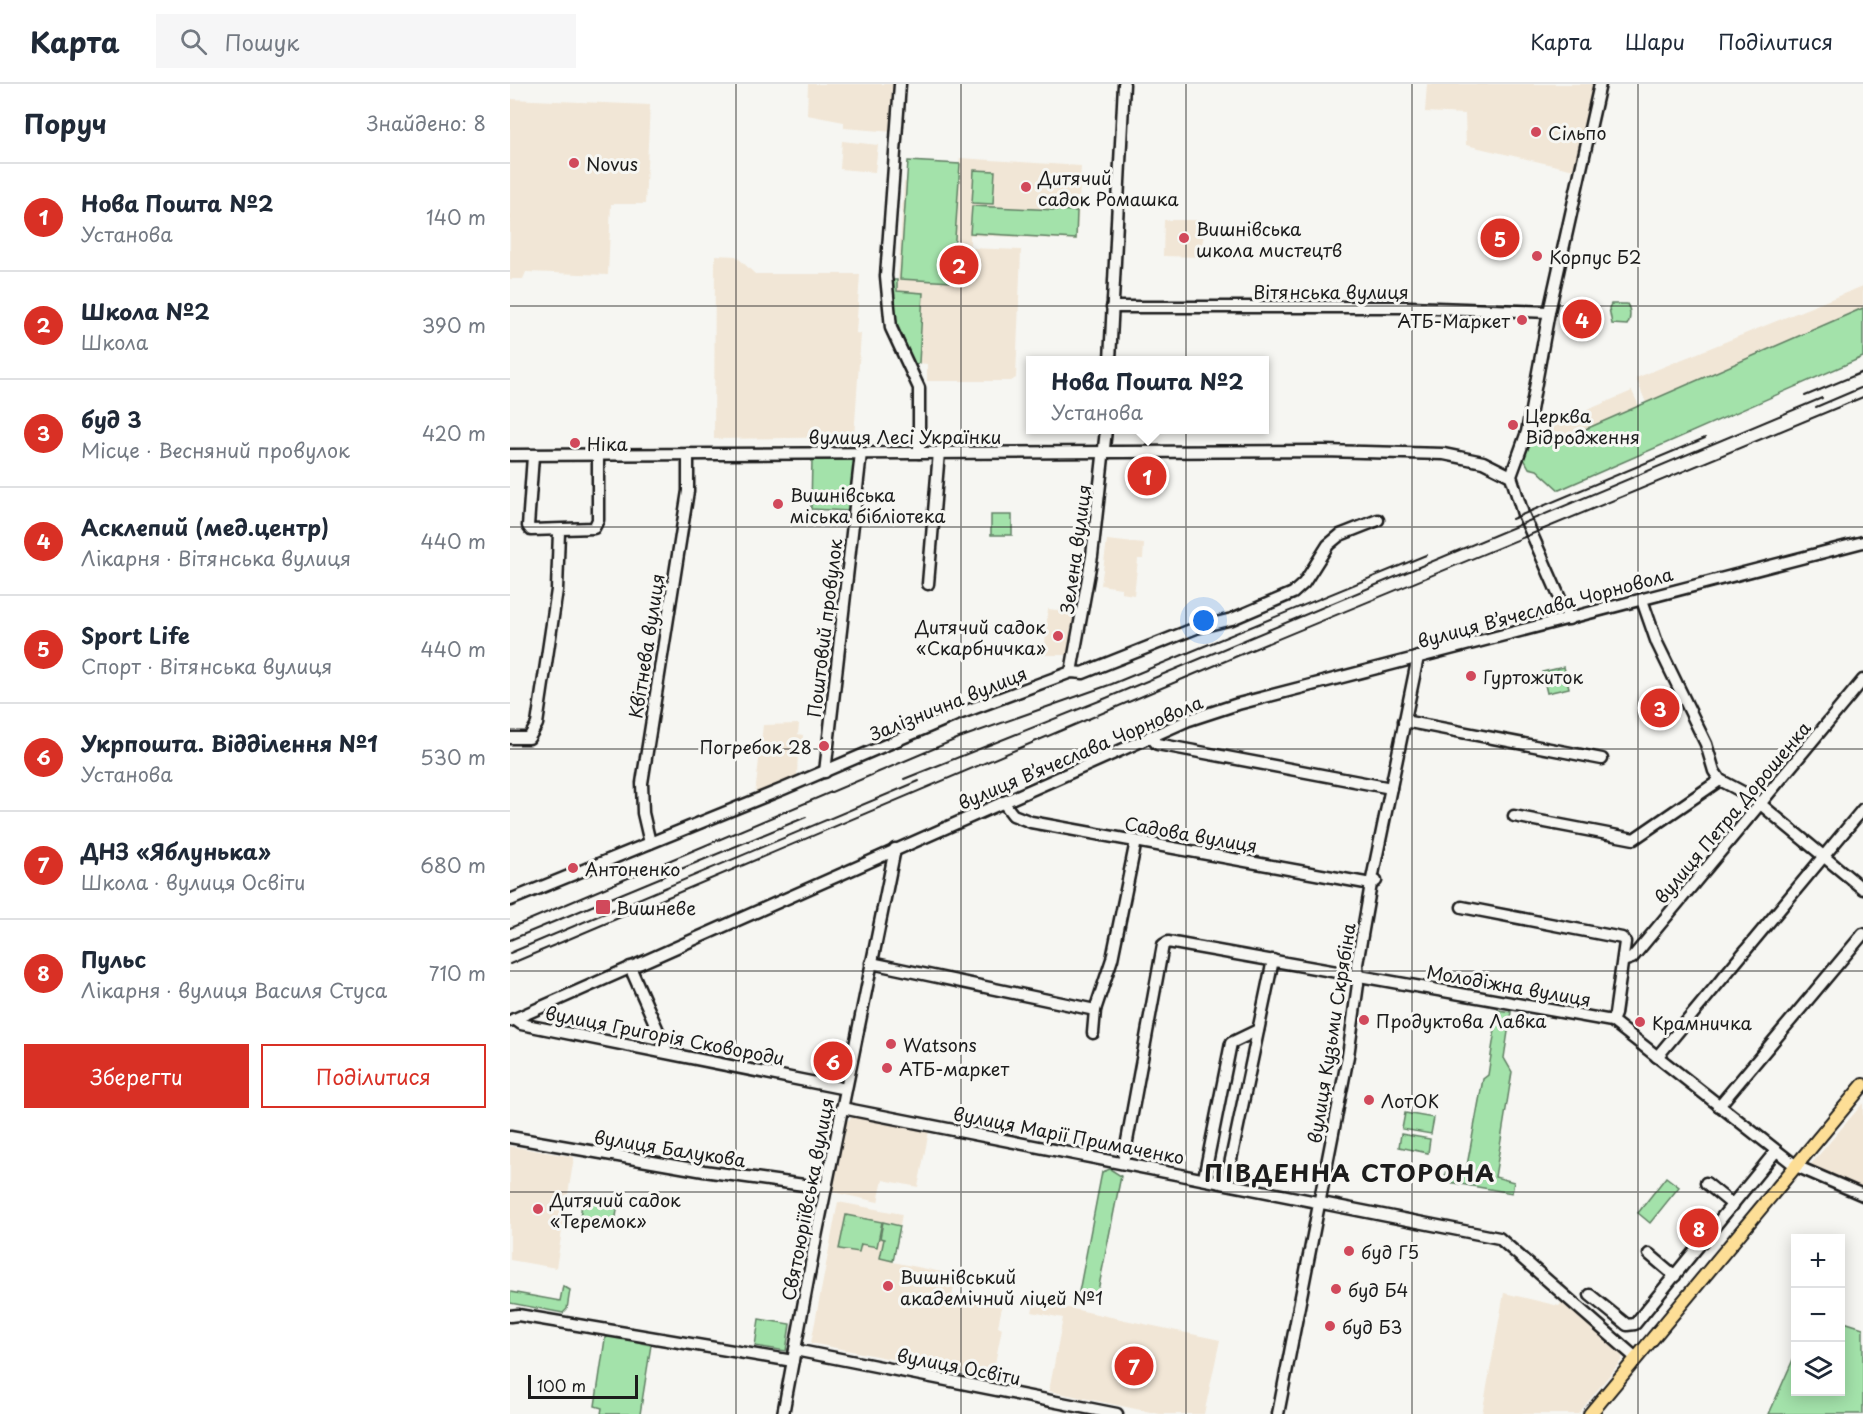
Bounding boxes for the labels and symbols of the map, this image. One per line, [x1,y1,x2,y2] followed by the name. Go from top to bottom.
[1548,119,1606,146] place label: Сільпо
[1529,125,1543,139] marker: Сільпо
[586,150,638,177] place label: Novus
[567,156,581,170] marker: Novus
[1037,164,1179,212] place label: Дитячий садок Ромашка
[1019,180,1033,194] marker: Дитячий садок Ромашка
[1196,215,1342,263] place label: Вишнівська школа мистецтв
[1480,216,1520,260] pin: 5
[1177,231,1191,245] marker: Вишнівська школа мистецтв
[940,242,978,288] pin: 2
[1549,243,1642,270] place label: Корпус Б2
[1530,249,1544,263] marker: Корпус Б2
[1253,278,1409,305] street label: Вітянська вулиця
[1562,296,1602,342] pin: 4
[1398,307,1510,334] place label: АТБ-Маркет
[1515,313,1529,327] marker: АТБ-Маркет
[1525,402,1640,450] place label: Церква Відродження
[1506,418,1520,432] marker: Церква Відродження
[809,423,1001,450] street label: вулиця Лесі Українки
[587,430,628,457] place label: Ніка
[568,436,582,450] marker: Ніка
[1128,454,1166,498] pin: 1
[790,481,946,529] place label: Вишнівська міська бібліотека
[1053,483,1097,615] street label: Зелена вулиця
[771,497,785,511] marker: Вишнівська міська бібліотека
[800,537,848,719] street label: Поштовий провулок
[1414,560,1677,654] street label: вулиця Вʼячеслава Чорновола
[621,572,671,720] street label: Квітнева вулиця
[1189,606,1218,635] your location
[914,613,1046,661] place label: Дитячий садок «Скарбничка»
[1051,629,1065,643] marker: Дитячий садок «Скарбничка»
[864,659,1031,747] street label: Залізнична вулиця
[1483,663,1583,690] place label: Гуртожиток
[1464,669,1478,683] marker: Гуртожиток
[1640,686,1680,730] pin: 3
[953,688,1207,816] street label: вулиця Вʼячеслава Чорновола
[1647,714,1817,909] street label: вулиця Петра Дорошенка
[699,733,812,760] place label: Погребок 28
[817,739,831,753] marker: Погребок 28
[1122,809,1260,859] street label: Садова вулиця
[585,855,680,882] place label: Антоненко
[566,861,580,875] marker: Антоненко
[616,894,696,921] place label: Вишневе
[594,898,612,916] marker: Вишневе
[1300,920,1362,1145] street label: вулиця Кузьми Скрябіна
[1425,957,1593,1013] street label: Молодіжна вулиця
[543,999,787,1071] street label: вулиця Григорія Сковороди
[1376,1007,1547,1034] place label: Продуктова Лавка
[1652,1009,1752,1036] place label: Крамничка
[1357,1013,1371,1027] marker: Продуктова Лавка
[1633,1015,1647,1029] marker: Крамничка
[903,1031,977,1058] place label: Watsons
[884,1037,898,1051] marker: Watsons
[814,1038,852,1084] pin: 6
[899,1055,1009,1082] place label: АТБ-маркет
[880,1061,894,1075] marker: АТБ-маркет
[1381,1087,1439,1114] place label: ЛотОК
[1362,1093,1376,1107] marker: ЛотОК
[774,1095,840,1303] street label: Святоюріївська вулиця
[951,1099,1187,1171] street label: вулиця Марії Примаченко
[592,1123,749,1173] street label: вулиця Балукова
[1204,1154,1496,1190] district label: ПІВДЕННА СТОРОНА
[549,1186,681,1234] place label: Дитячий садок «Теремок»
[531,1202,545,1216] marker: Дитячий садок «Теремок»
[1680,1206,1718,1250] pin: 8
[1361,1238,1419,1265] place label: буд Г5
[1342,1244,1356,1258] marker: буд Г5
[900,1263,1103,1311] place label: Вишнівський академічний ліцей №1
[1348,1276,1408,1303] place label: буд Б4
[881,1279,895,1293] marker: Вишнівський академічний ліцей №1
[1329,1282,1343,1296] marker: буд Б4
[1342,1313,1402,1340] place label: буд Б3
[1323,1319,1337,1333] marker: буд Б3
[895,1341,1023,1391] street label: вулиця Освіти
[1114,1344,1154,1388] pin: 7
[528,1372,638,1400] scale bar

